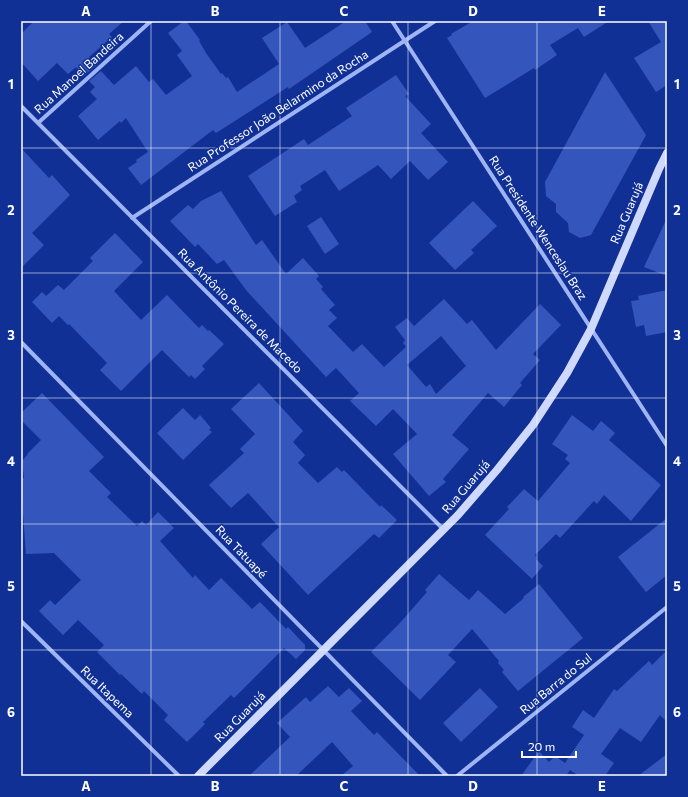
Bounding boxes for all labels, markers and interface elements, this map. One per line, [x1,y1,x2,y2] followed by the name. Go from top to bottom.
[81,3,91,19] text: A
[211,3,220,19] text: B
[340,3,349,19] text: C
[468,3,478,19] text: D
[598,3,606,19] text: E
[31,29,126,116] street label: Rua Manoel Bandeira
[185,46,371,175] street label: Rua Professor João Belarmino da Rocha
[8,76,14,92] text: 1
[674,76,680,92] text: 1
[487,153,591,302] street label: Rua Presidente Wenceslau Braz
[607,180,645,246] street label: Rua Guarujá
[7,202,15,218] text: 2
[673,202,681,218] text: 2
[176,245,306,375] street label: Rua Antônio Pereira de Macedo
[7,327,15,343] text: 3
[673,327,681,343] text: 3
[7,453,15,469] text: 4
[673,453,681,469] text: 4
[438,457,492,516] street label: Rua Guarujá
[213,522,270,580] street label: Rua Tatuapé
[7,578,15,594] text: 5
[673,578,681,594] text: 5
[517,650,594,717] street label: Rua Barra do Sul
[78,663,137,720] street label: Rua Itapema
[211,688,268,745] street label: Rua Guarujá
[7,704,15,720] text: 6
[673,704,681,720] text: 6
[522,733,576,759] scale bar
[528,739,555,753] text: 20 m
[81,778,91,794] text: A
[211,778,220,794] text: B
[340,778,349,794] text: C
[468,778,478,794] text: D
[598,778,606,794] text: E

